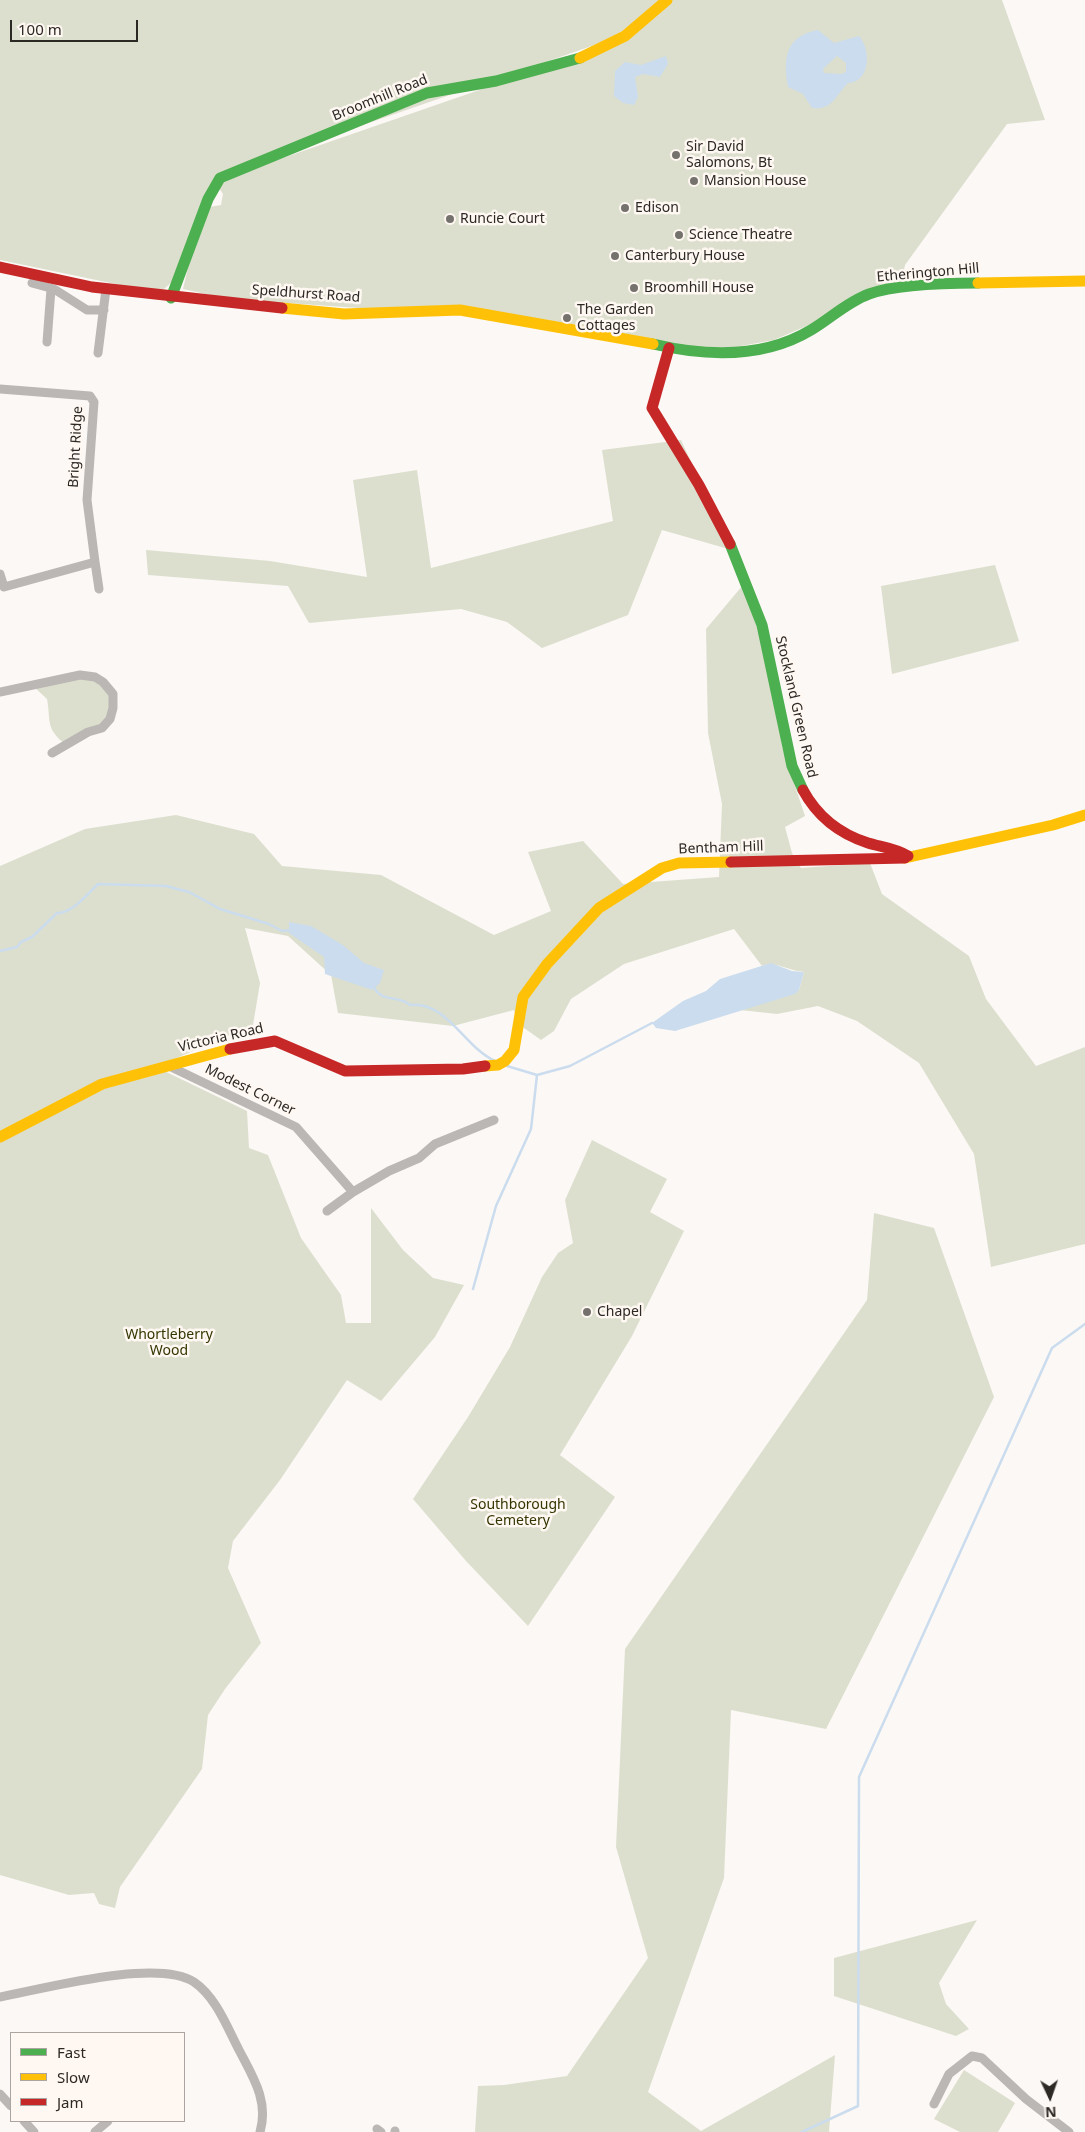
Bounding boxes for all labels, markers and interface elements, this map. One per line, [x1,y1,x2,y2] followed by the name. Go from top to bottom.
[12,10,140,42] scale bar
[18,19,62,39] text: 100 m
[330,71,430,125] street label: Broomhill Road
[686,139,772,172] place label: Sir David Salomons, Bt
[670,149,682,161] marker: Sir David Salomons, Bt
[704,173,806,189] place label: Mansion House
[688,175,700,187] marker: Mansion House
[635,200,679,216] place label: Edison
[619,202,631,214] marker: Edison
[460,211,545,227] place label: Runcie Court
[444,213,456,225] marker: Runcie Court
[689,227,792,243] place label: Science Theatre
[673,229,685,241] marker: Science Theatre
[625,248,745,264] place label: Canterbury House
[609,250,621,262] marker: Canterbury House
[876,260,980,286] street label: Etherington Hill
[644,280,754,296] place label: Broomhill House
[251,282,361,306] street label: Speldhurst Road
[628,282,640,294] marker: Broomhill House
[577,302,654,334] place label: The Garden Cottages
[561,312,573,324] marker: The Garden Cottages
[65,406,87,488] street label: Bright Ridge
[771,634,821,780] street label: Stockland Green Road
[678,838,764,858] street label: Bentham Hill
[177,1020,265,1056] street label: Victoria Road
[202,1061,298,1119] street label: Modest Corner
[597,1304,642,1320] place label: Chapel
[581,1306,593,1318] marker: Chapel
[125,1327,213,1360] park label: Whortleberry Wood
[470,1497,566,1530] park label: Southborough Cemetery
[10,2032,185,2122] legend
[57,2042,86,2062] text: Fast
[57,2067,90,2087] text: Slow
[1025,2072,1075,2122] north arrow
[57,2092,84,2112] text: Jam
[1045,2103,1057,2122] text: N

